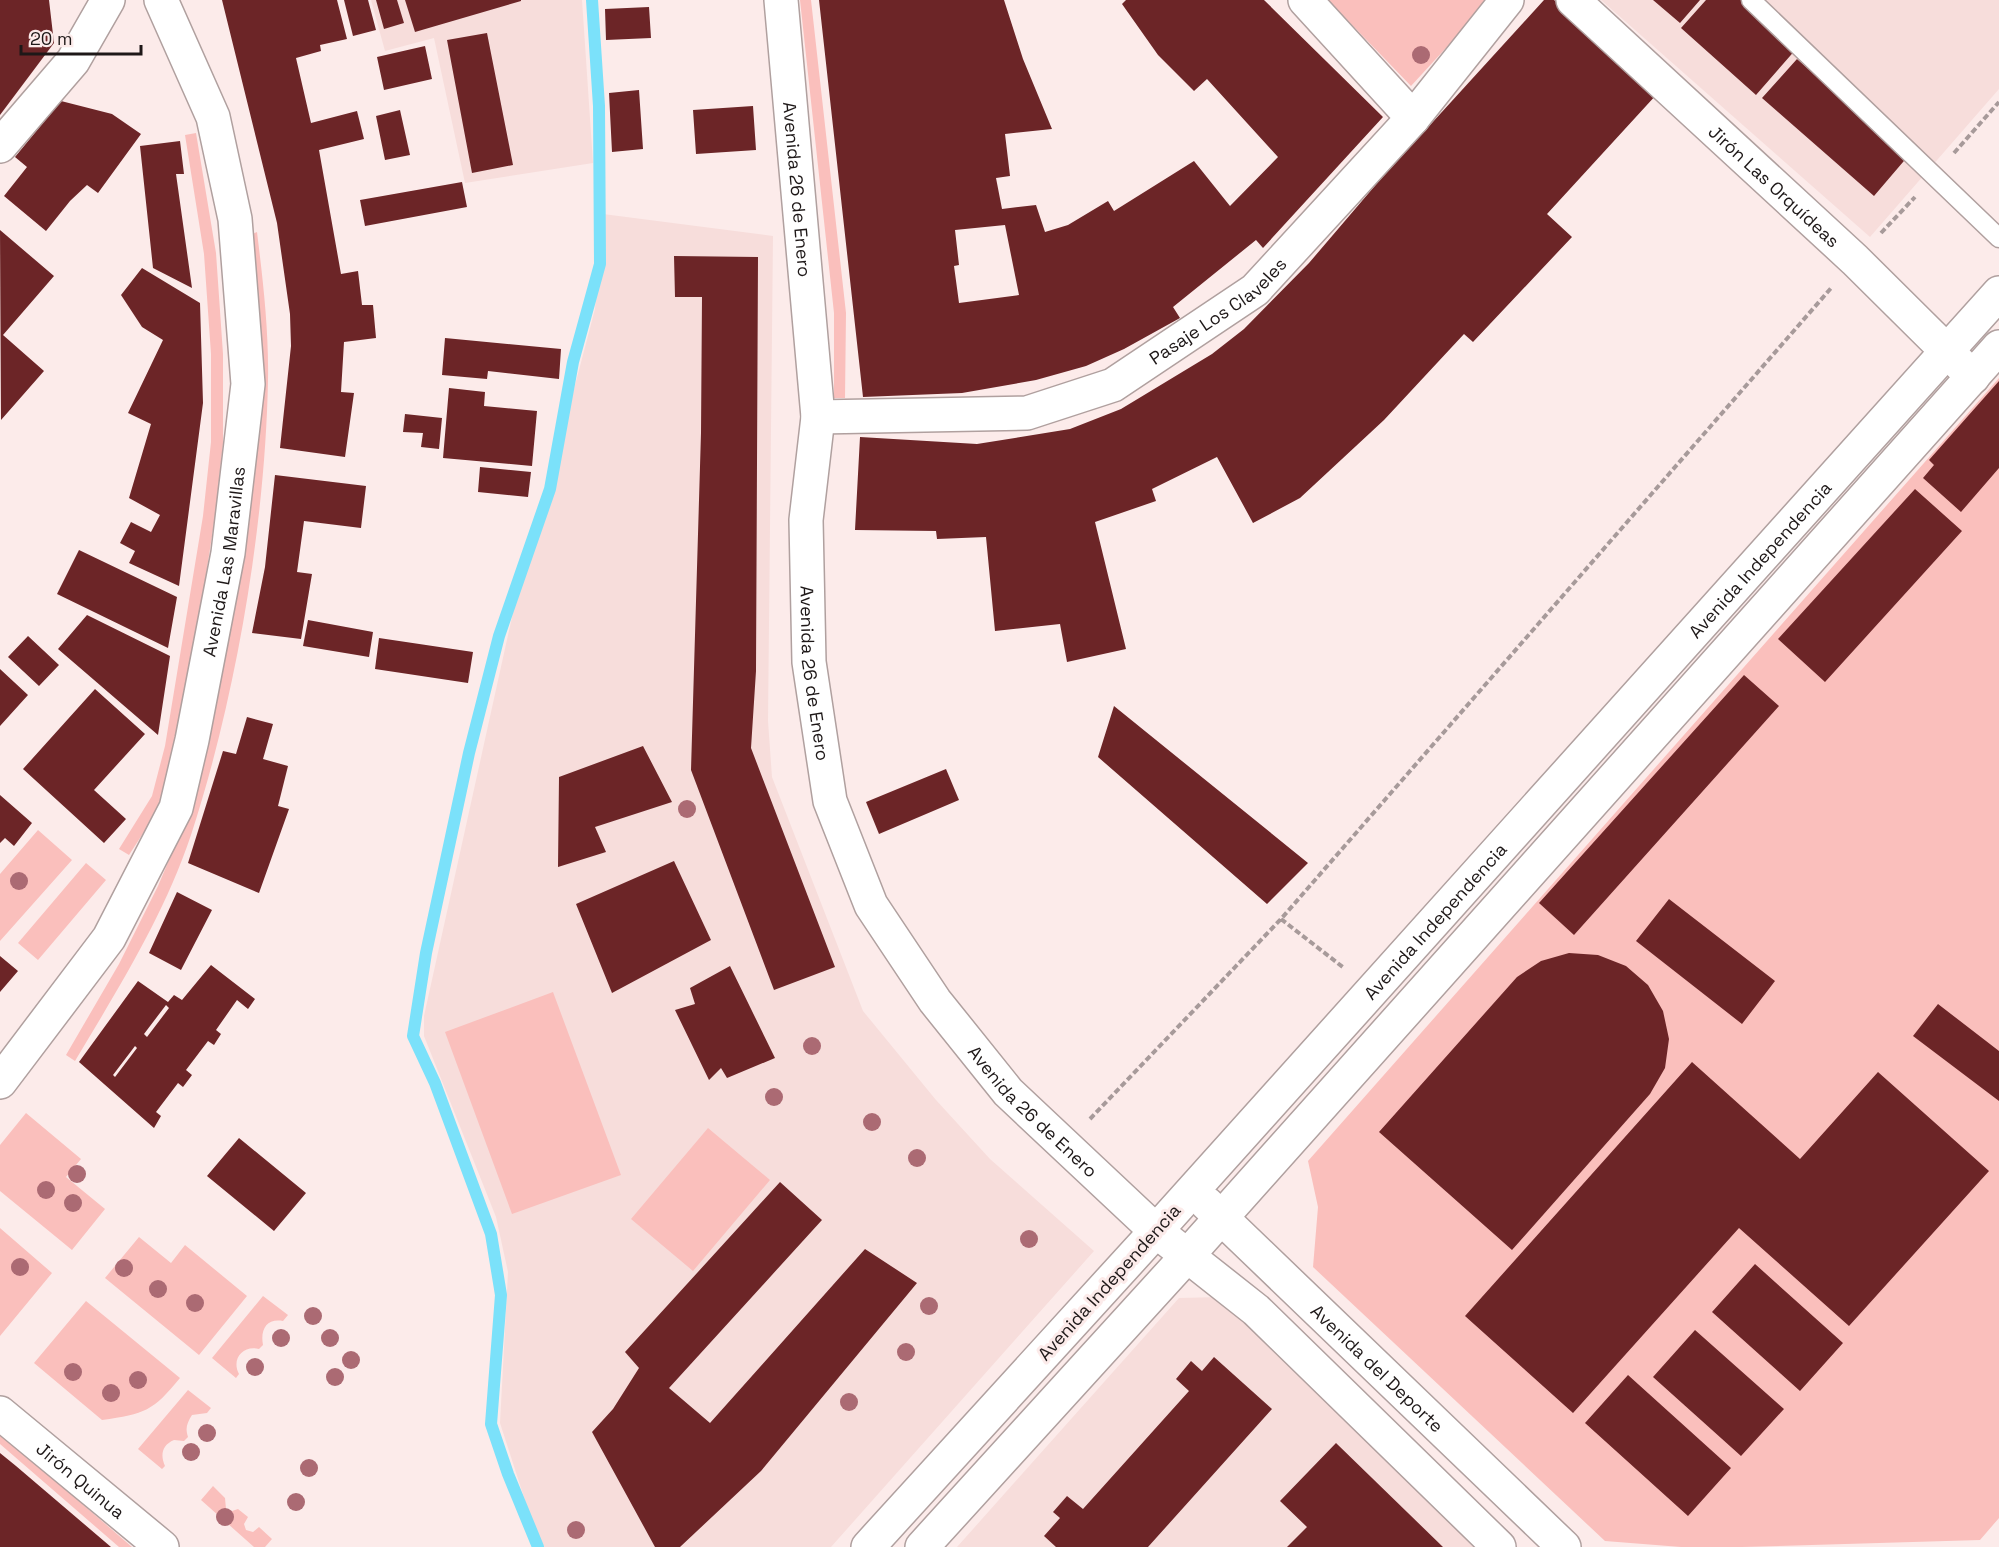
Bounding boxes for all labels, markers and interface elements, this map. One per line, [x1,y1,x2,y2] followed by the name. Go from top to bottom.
[21,18,141,56] scale bar
[30,27,73,50] text: 20 m
[779,101,817,278] street label: Avenida 26 de Enero
[1704,120,1845,252] street label: Jirón Las Orquídeas
[1144,252,1291,369] street label: Pasaje Los Claveles
[197,465,250,659] street label: Avenida Las Maravillas
[1683,476,1836,642] street label: Avenida Independencia
[796,585,835,762] street label: Avenida 26 de Enero
[1358,838,1511,1004] street label: Avenida Independencia
[964,1041,1103,1182] street label: Avenida 26 de Enero
[1033,1199,1185,1365] street label: Avenida Independencia
[1307,1299,1449,1437] street label: Avenida del Deporte
[32,1437,130,1523] street label: Jirón Quinua

